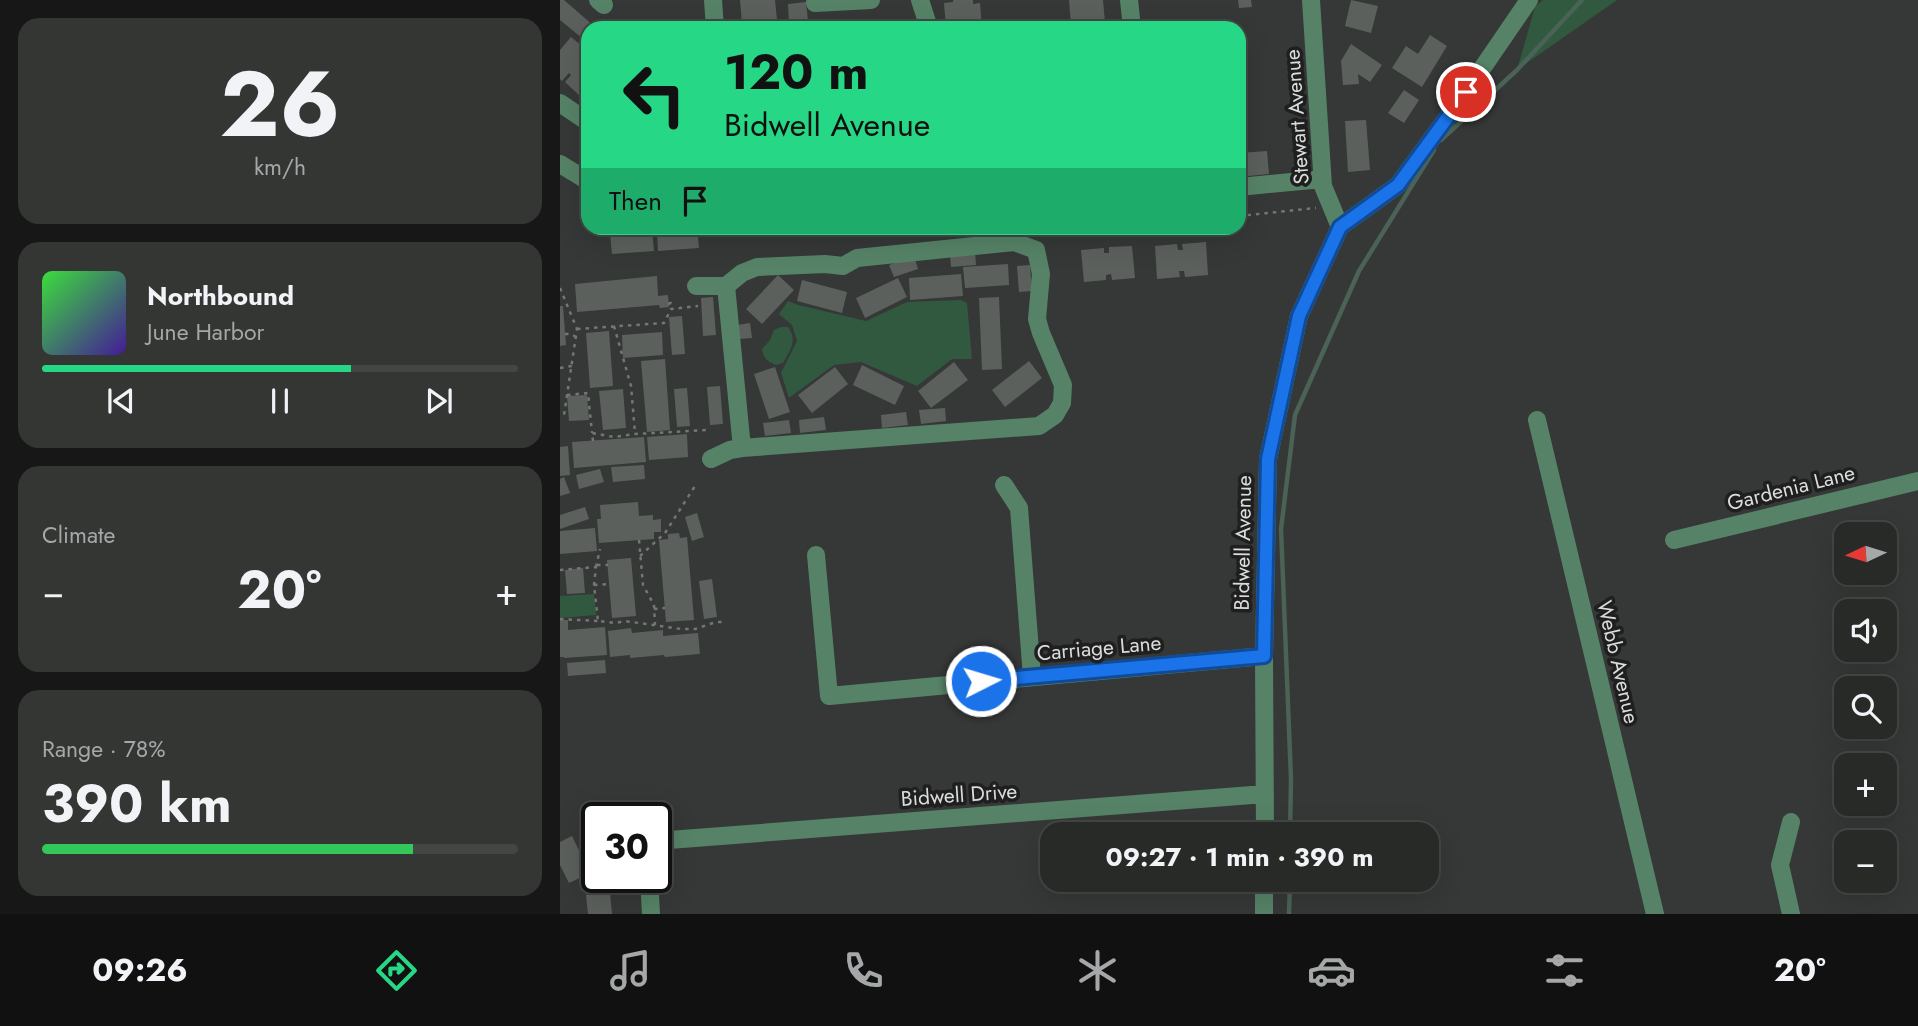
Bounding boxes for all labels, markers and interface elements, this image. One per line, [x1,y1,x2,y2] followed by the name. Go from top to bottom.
[724,37,868,107] text: 120 m
[220,39,340,170] text: 26
[1277,48,1317,186] street label: Stewart Avenue
[609,49,700,140] icon: left
[1436,62,1496,122] pin
[1447,73,1485,111] icon: arrive
[724,102,930,148] text: Bidwell Avenue
[254,150,306,184] text: km/h
[609,182,662,220] text: Then
[676,182,714,220] icon: arrive
[147,277,294,315] text: Northbound
[147,315,264,349] text: June Harbor
[102,382,140,420] icon: previous
[261,382,299,420] icon: pause
[420,382,458,420] icon: next
[1724,458,1858,518] street label: Gardenia Lane
[1227,475,1259,611] street label: Bidwell Avenue
[42,518,115,552] text: Climate
[1834,522,1897,584] north arrow
[1834,522,1897,893] map controls
[238,552,322,628] text: 20°
[42,564,64,619] text: −
[495,564,518,619] text: +
[1589,597,1647,727] street label: Webb Avenue
[1834,599,1897,662] button: sound
[1035,628,1163,668] street label: Carriage Lane
[944,644,1018,718] position arrow
[1834,676,1897,739] button: search
[42,732,166,766] text: Range · 78%
[1834,753,1897,816] button: +
[42,766,232,842] text: 390 km
[900,776,1018,814] street label: Bidwell Drive
[581,802,672,893] speed limit sign: 30
[1834,830,1897,893] button: −
[1105,838,1374,876] text: 09:27 · 1 min · 390 m
[372,946,421,995] icon: directions
[606,946,655,995] icon: music
[839,946,888,995] icon: phone
[1073,946,1122,995] icon: climate
[1307,946,1356,995] icon: car
[1540,946,1589,995] icon: filters
[92,947,188,993] text: 09:26
[1774,947,1826,993] text: 20°

